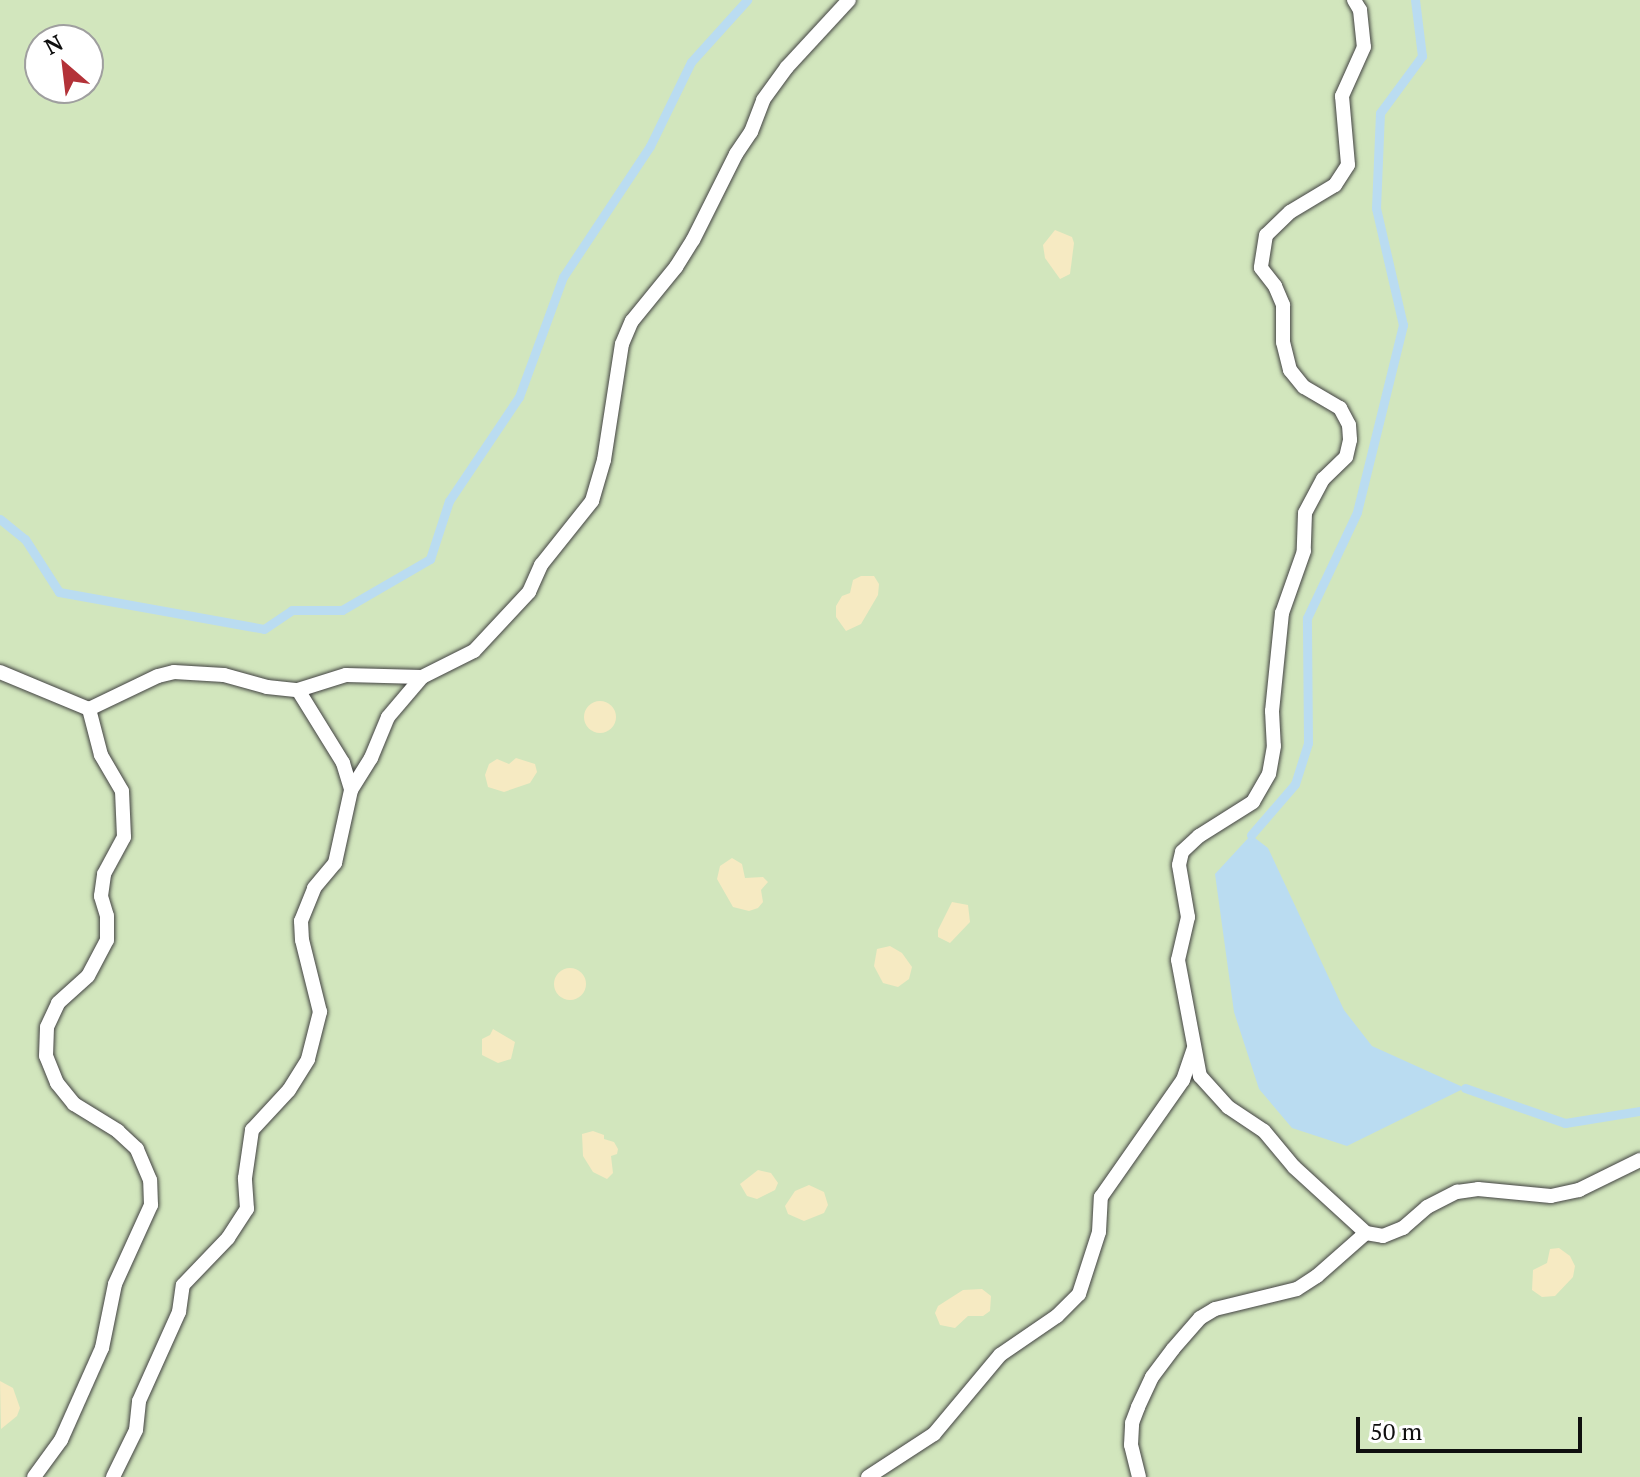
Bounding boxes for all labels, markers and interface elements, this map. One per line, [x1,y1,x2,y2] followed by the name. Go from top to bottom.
[24,24,104,104] north arrow
[39,27,68,61] text: N
[1360,1401,1586,1451] scale bar
[1370,1415,1422,1447] text: 50 m

